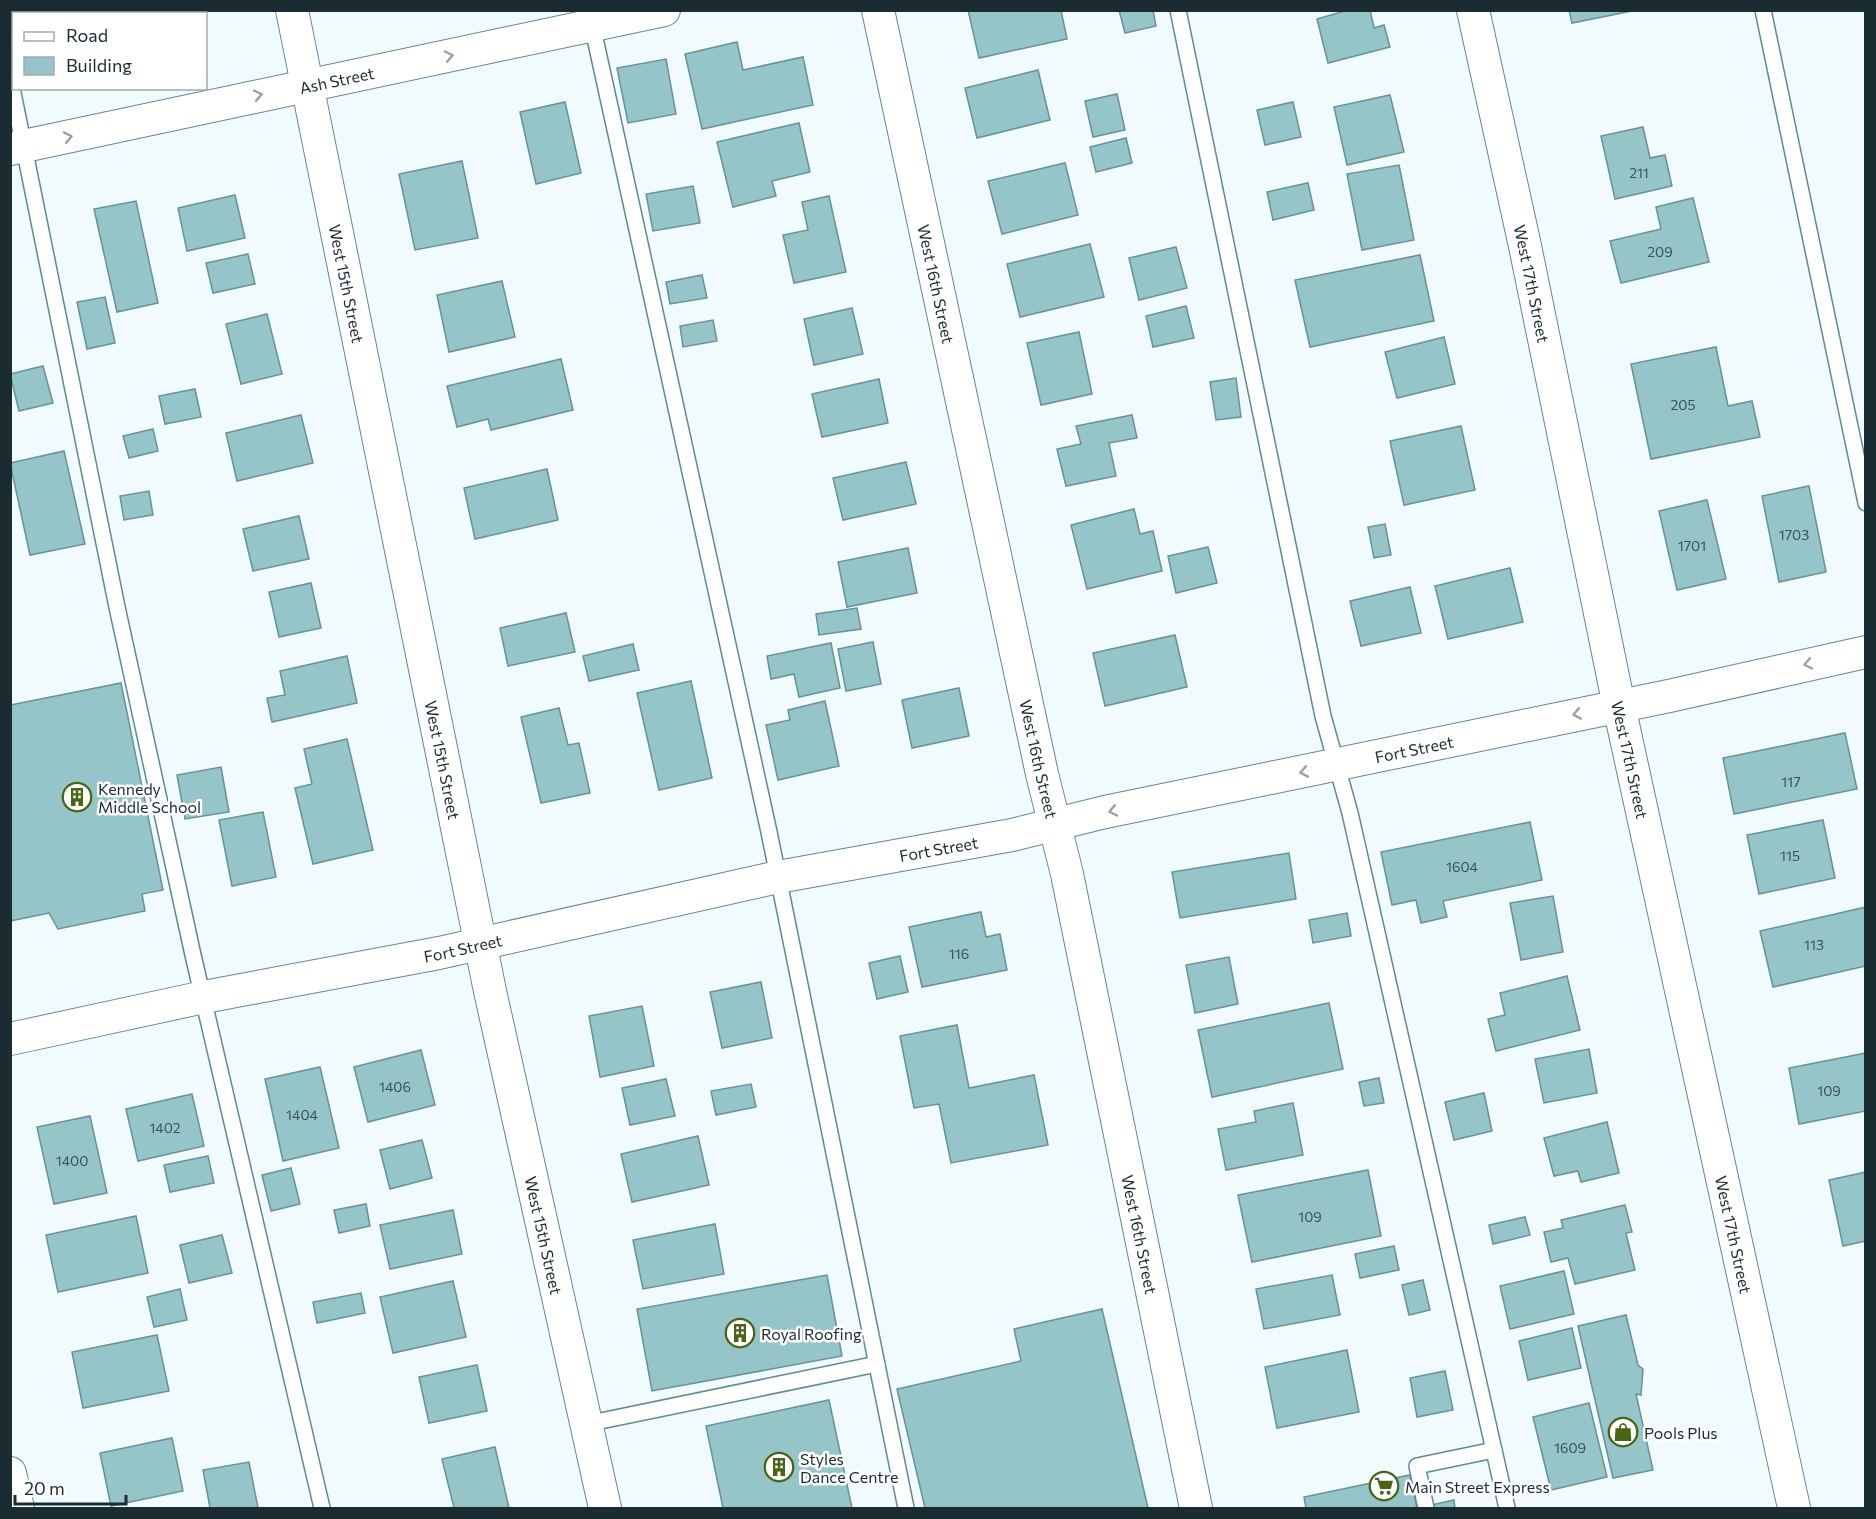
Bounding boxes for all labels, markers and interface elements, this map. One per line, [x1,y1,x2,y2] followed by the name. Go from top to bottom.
[12,12,207,90] legend
[66,24,108,46] text: Road
[444,51,454,64] one-way arrow
[66,54,132,76] text: Building
[298,62,376,97] street label: Ash Street
[253,89,263,102] one-way arrow
[62,131,72,144] one-way arrow
[1629,164,1649,181] house number: 211
[326,222,369,345] street label: West 15th Street
[915,223,959,345] street label: West 16th Street
[1511,223,1554,345] street label: West 17th Street
[1647,243,1673,260] house number: 209
[1671,396,1695,413] house number: 205
[1779,526,1809,543] house number: 1703
[1678,537,1706,554] house number: 1701
[1804,657,1814,670] one-way arrow
[1017,698,1062,821] street label: West 16th Street
[422,699,465,821] street label: West 15th Street
[1609,699,1653,821] street label: West 17th Street
[1572,707,1582,720] one-way arrow
[1373,731,1455,766] street label: Fort Street
[1299,765,1309,778] one-way arrow
[1781,773,1801,790] house number: 117
[98,779,201,816] place label: Kennedy Middle School
[61,781,93,813] building icon: Kennedy Middle School
[1108,803,1118,816] one-way arrow
[898,832,980,865] street label: Fort Street
[1780,847,1800,864] house number: 115
[1446,858,1479,875] house number: 1604
[422,930,504,965] street label: Fort Street
[1804,936,1824,953] house number: 113
[949,945,969,962] house number: 116
[379,1078,411,1095] house number: 1406
[1817,1082,1841,1099] house number: 109
[286,1106,319,1123] house number: 1404
[149,1119,181,1136] house number: 1402
[56,1152,88,1169] house number: 1400
[1119,1173,1162,1296] street label: West 16th Street
[522,1174,567,1297] street label: West 15th Street
[1712,1174,1756,1295] street label: West 17th Street
[1298,1208,1322,1225] house number: 109
[724,1317,756,1349] building icon: Royal Roofing
[761,1324,862,1343] place label: Royal Roofing
[1607,1416,1639,1448] shop icon: Pools Plus
[1644,1423,1718,1442] place label: Pools Plus
[1554,1439,1586,1456] house number: 1609
[800,1449,898,1486] place label: Styles Dance Centre
[763,1451,795,1483] building icon: Styles Dance Centre
[15,1468,126,1506] scale bar
[1368,1470,1400,1502] supermarket icon: Main Street Express
[24,1477,65,1499] text: 20 m
[1405,1477,1550,1496] place label: Main Street Express

